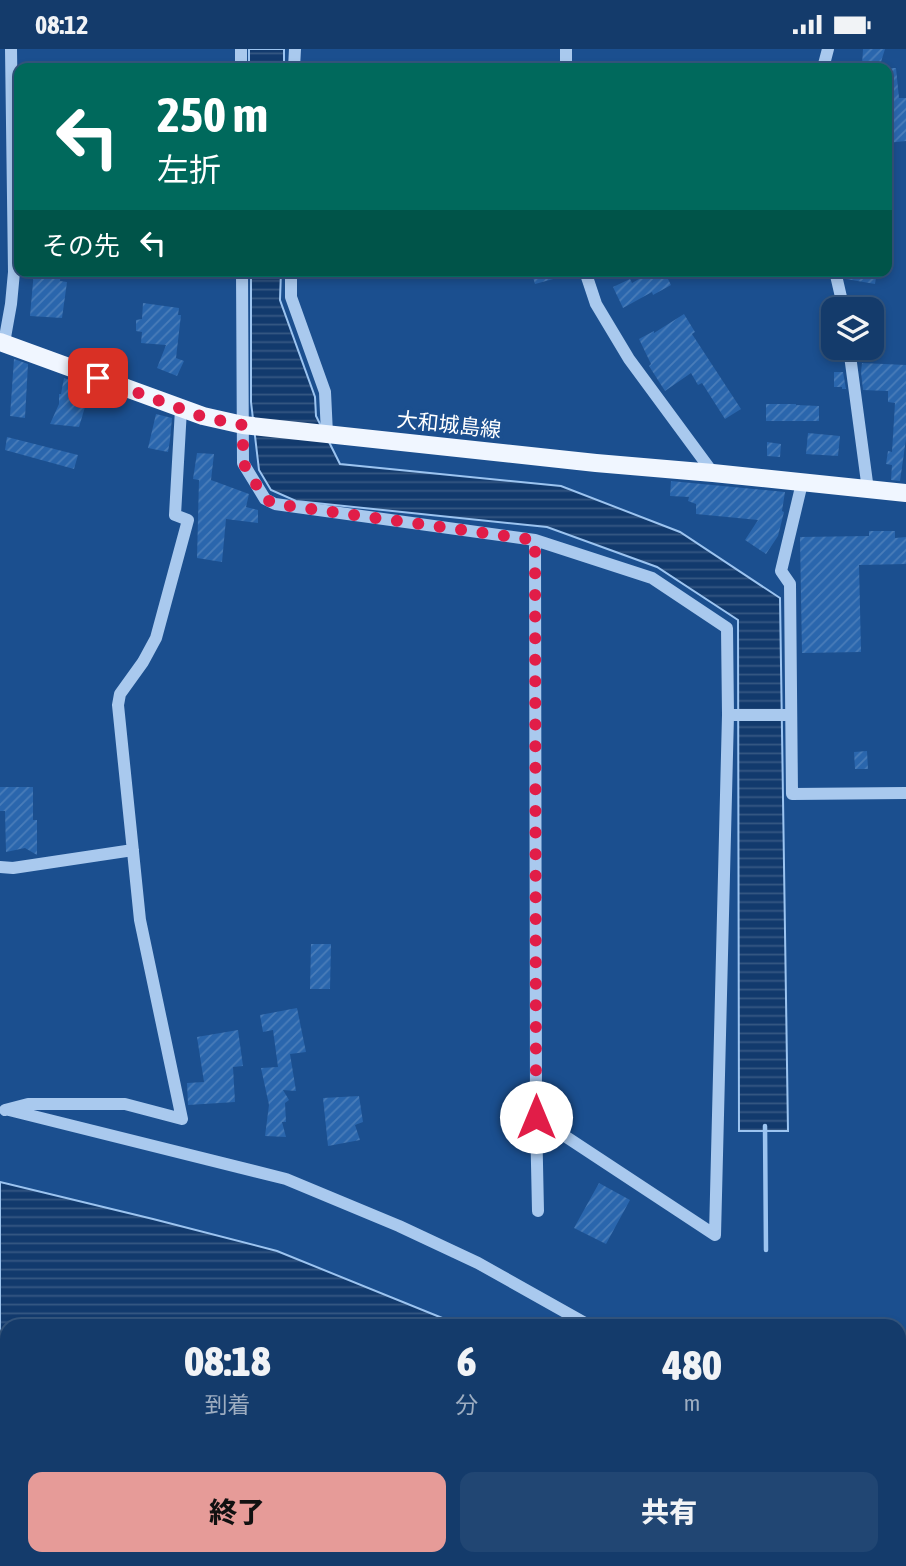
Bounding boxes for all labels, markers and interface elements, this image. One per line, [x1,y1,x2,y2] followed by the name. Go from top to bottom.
[35,10,89,40] text: 08:12
[157,86,268,142] text: 250 m
[42,91,133,182] icon: left
[157,151,221,188] text: 左折
[134,224,172,262] icon: left
[42,231,120,261] text: その先
[821,297,884,360] map controls
[821,297,884,360] button: layers
[68,348,128,408] pin
[79,359,117,397] icon: arrive
[396,407,503,441] street label: 大和城島線
[499,1080,573,1154] position arrow
[184,1337,271,1385] text: 08:18
[457,1337,476,1385] text: 6
[662,1341,722,1389] text: 480
[684,1390,700,1416] text: m
[205,1392,251,1418] text: 到着
[455,1392,478,1418] text: 分
[28,1472,446,1552] button: 終了
[460,1472,878,1552] button: 共有

